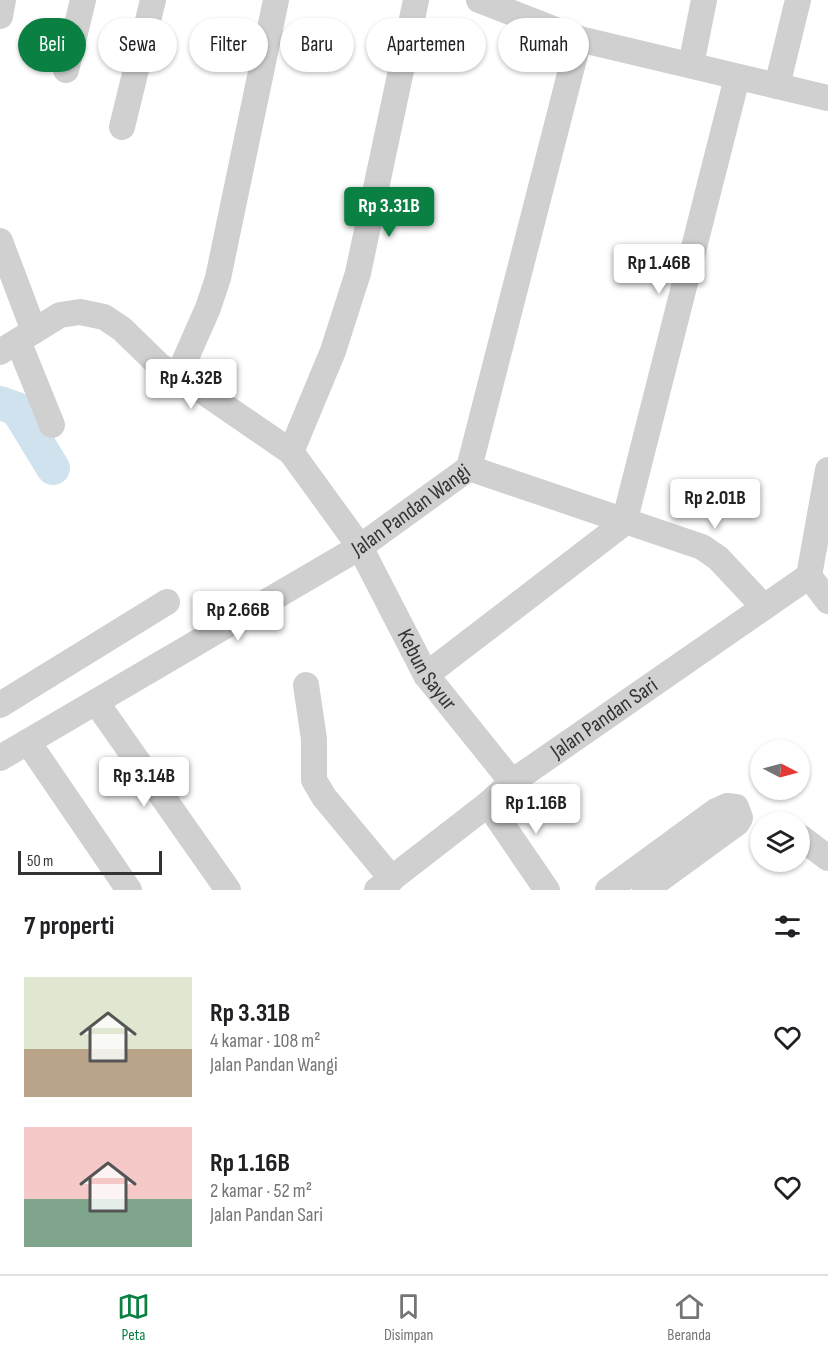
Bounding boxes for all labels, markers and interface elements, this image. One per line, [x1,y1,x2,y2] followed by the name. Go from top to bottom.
[18,18,86,72] chip: Beli
[98,18,177,72] chip: Sewa
[189,18,268,72] chip: Filter
[280,18,354,72] chip: Baru
[366,18,486,72] chip: Apartemen
[498,18,589,72] chip: Rumah
[327,187,451,238] pin: Rp 3.31B
[358,194,420,218] text: Rp 3.31B
[597,244,721,295] pin: Rp 1.46B
[628,251,690,275] text: Rp 1.46B
[129,359,253,410] pin: Rp 4.32B
[160,366,222,390] text: Rp 4.32B
[346,458,476,563] street label: Jalan Pandan Wangi
[653,479,777,530] pin: Rp 2.01B
[684,486,746,510] text: Rp 2.01B
[176,591,300,642] pin: Rp 2.66B
[207,598,269,622] text: Rp 2.66B
[391,624,463,716] street label: Kebun Sayur
[544,672,663,765] street label: Jalan Pandan Sari
[750,740,810,800] north arrow
[750,740,810,872] map controls
[82,757,206,808] pin: Rp 3.14B
[113,764,175,788] text: Rp 3.14B
[474,784,598,835] pin: Rp 1.16B
[505,791,567,815] text: Rp 1.16B
[750,812,810,872] button: layers
[18,848,162,876] scale bar
[27,852,53,871] text: 50 m
[771,910,804,943] icon: filters
[24,911,114,942] text: 7 properti
[210,998,290,1029] text: Rp 3.31B
[72,1001,144,1073] icon: home
[771,1021,804,1054] icon: heart
[210,1029,320,1053] text: 4 kamar · 108 m²
[210,1053,338,1077] text: Jalan Pandan Wangi
[210,1148,290,1179] text: Rp 1.16B
[72,1151,144,1223] icon: home
[771,1171,804,1204] icon: heart
[210,1179,312,1203] text: 2 kamar · 52 m²
[210,1203,323,1227] text: Jalan Pandan Sari
[117,1290,150,1345] tab: Peta
[384,1290,433,1345] tab: Disimpan
[667,1290,711,1345] tab: Beranda

